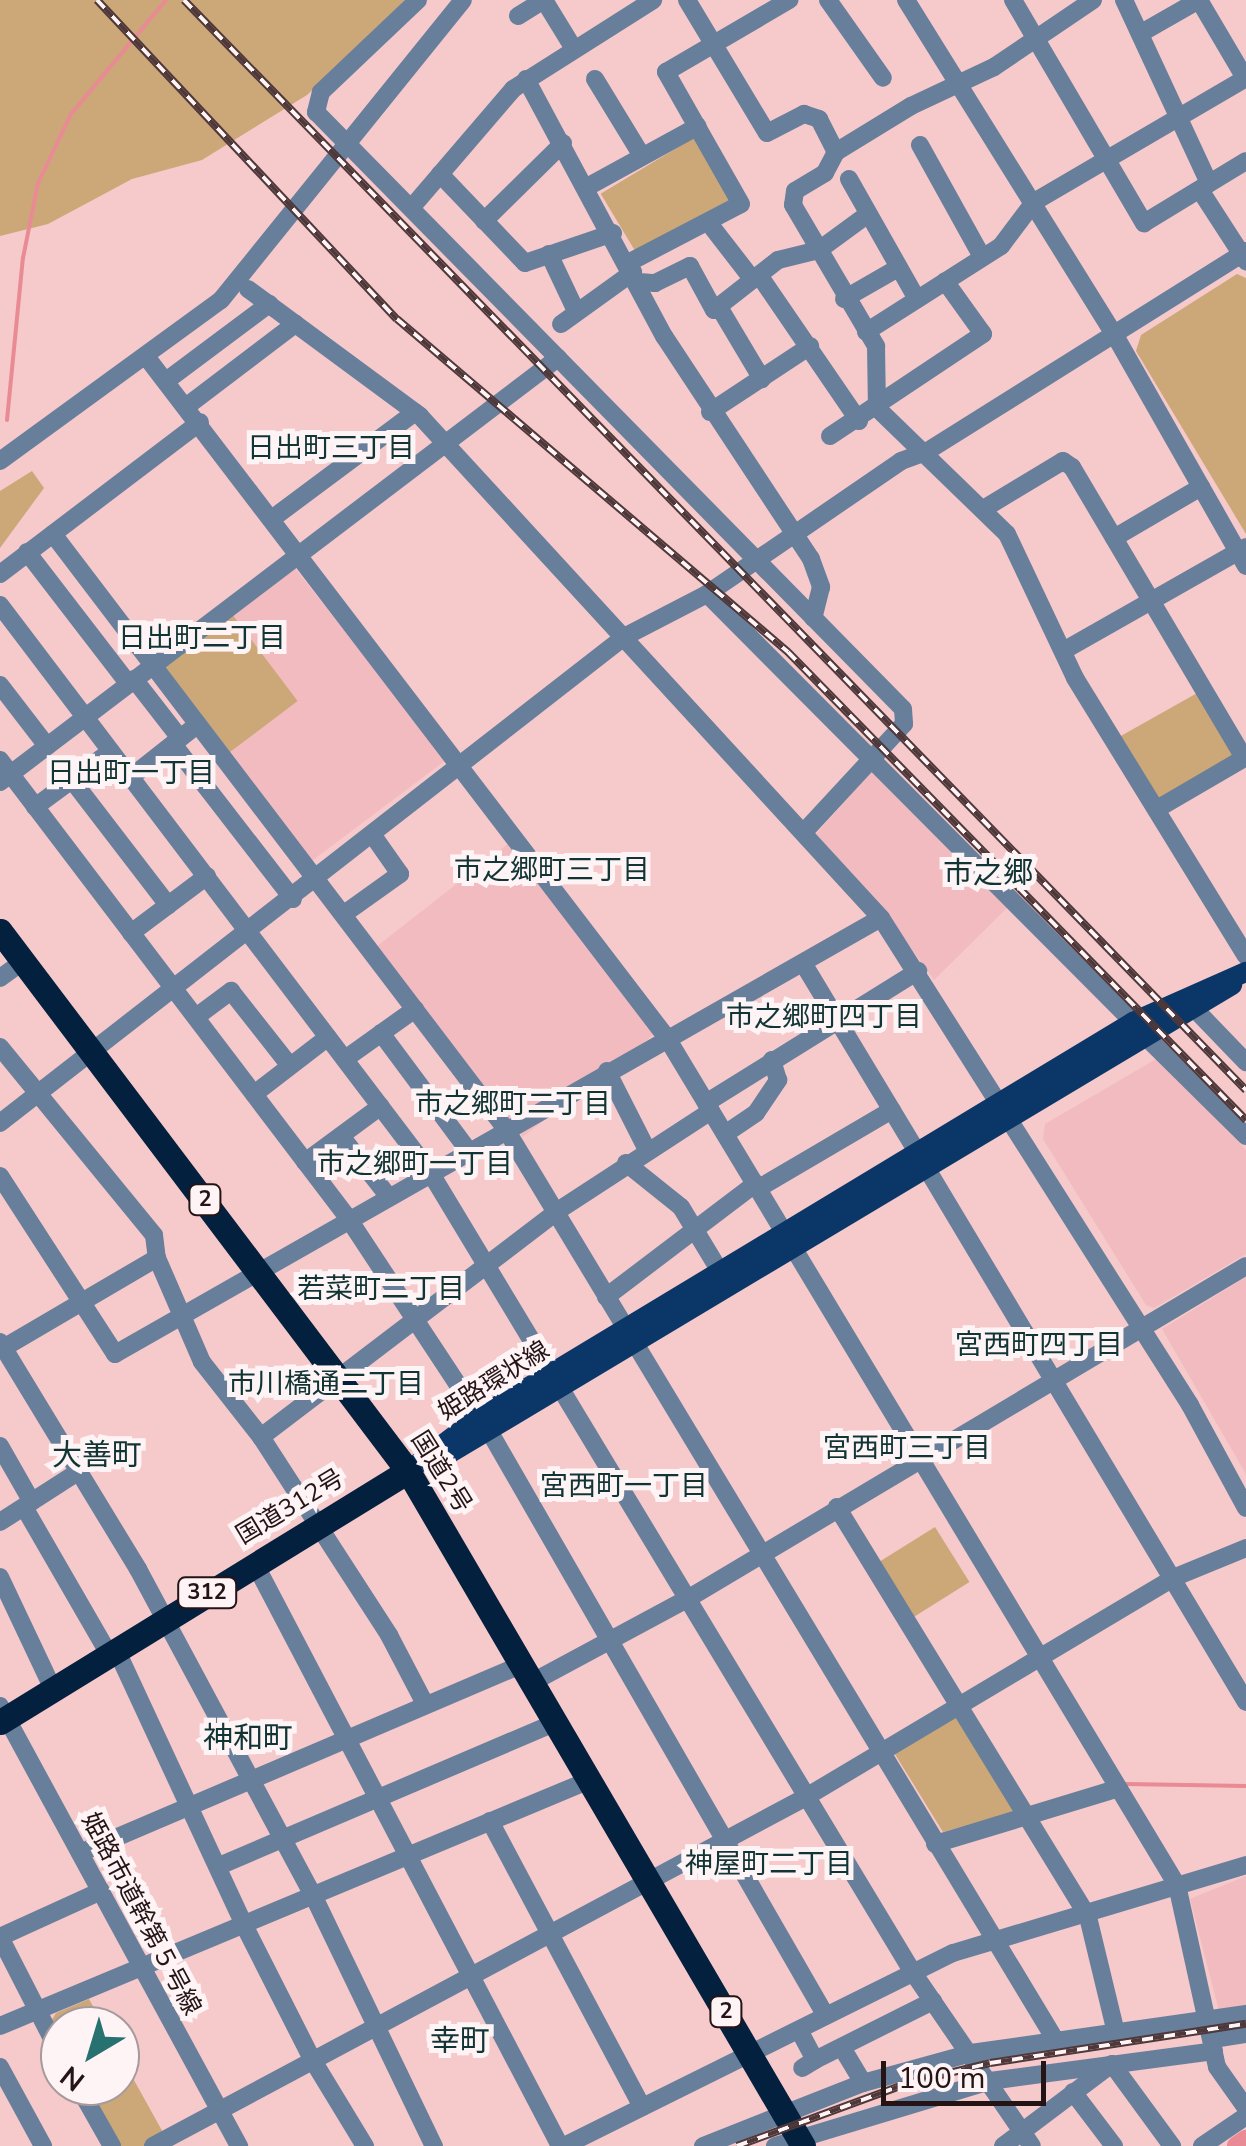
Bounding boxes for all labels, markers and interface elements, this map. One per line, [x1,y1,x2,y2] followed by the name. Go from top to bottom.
[247,431,415,465] district label: 日出町三丁目
[118,621,286,655] district label: 日出町二丁目
[47,756,215,790] district label: 日出町一丁目
[454,853,650,887] district label: 市之郷町三丁目
[943,856,1033,892] district label: 市之郷
[726,1000,922,1034] district label: 市之郷町四丁目
[415,1087,611,1121] district label: 市之郷町二丁目
[317,1147,513,1181] district label: 市之郷町一丁目
[188,1183,222,1217] road number: 2
[297,1272,465,1306] district label: 若菜町二丁目
[955,1328,1123,1362] district label: 宮西町四丁目
[433,1335,555,1427] street label: 姫路環状線
[228,1367,424,1401] district label: 市川橋通二丁目
[404,1426,478,1518] street label: 国道2号
[823,1431,991,1465] district label: 宮西町三丁目
[52,1438,142,1474] district label: 大善町
[231,1463,349,1551] street label: 国道312号
[540,1469,708,1503] district label: 宮西町一丁目
[177,1576,237,1610] road number: 312
[203,1721,293,1757] district label: 神和町
[75,1808,207,2020] street label: 姫路市道幹第５号線
[685,1847,853,1881] district label: 神屋町二丁目
[708,1995,744,2029] road number: 2
[40,2006,140,2106] north arrow
[430,2024,490,2060] district label: 幸町
[886,2041,1051,2103] scale bar
[53,2057,93,2099] text: N
[898,2058,985,2099] text: 100 m

